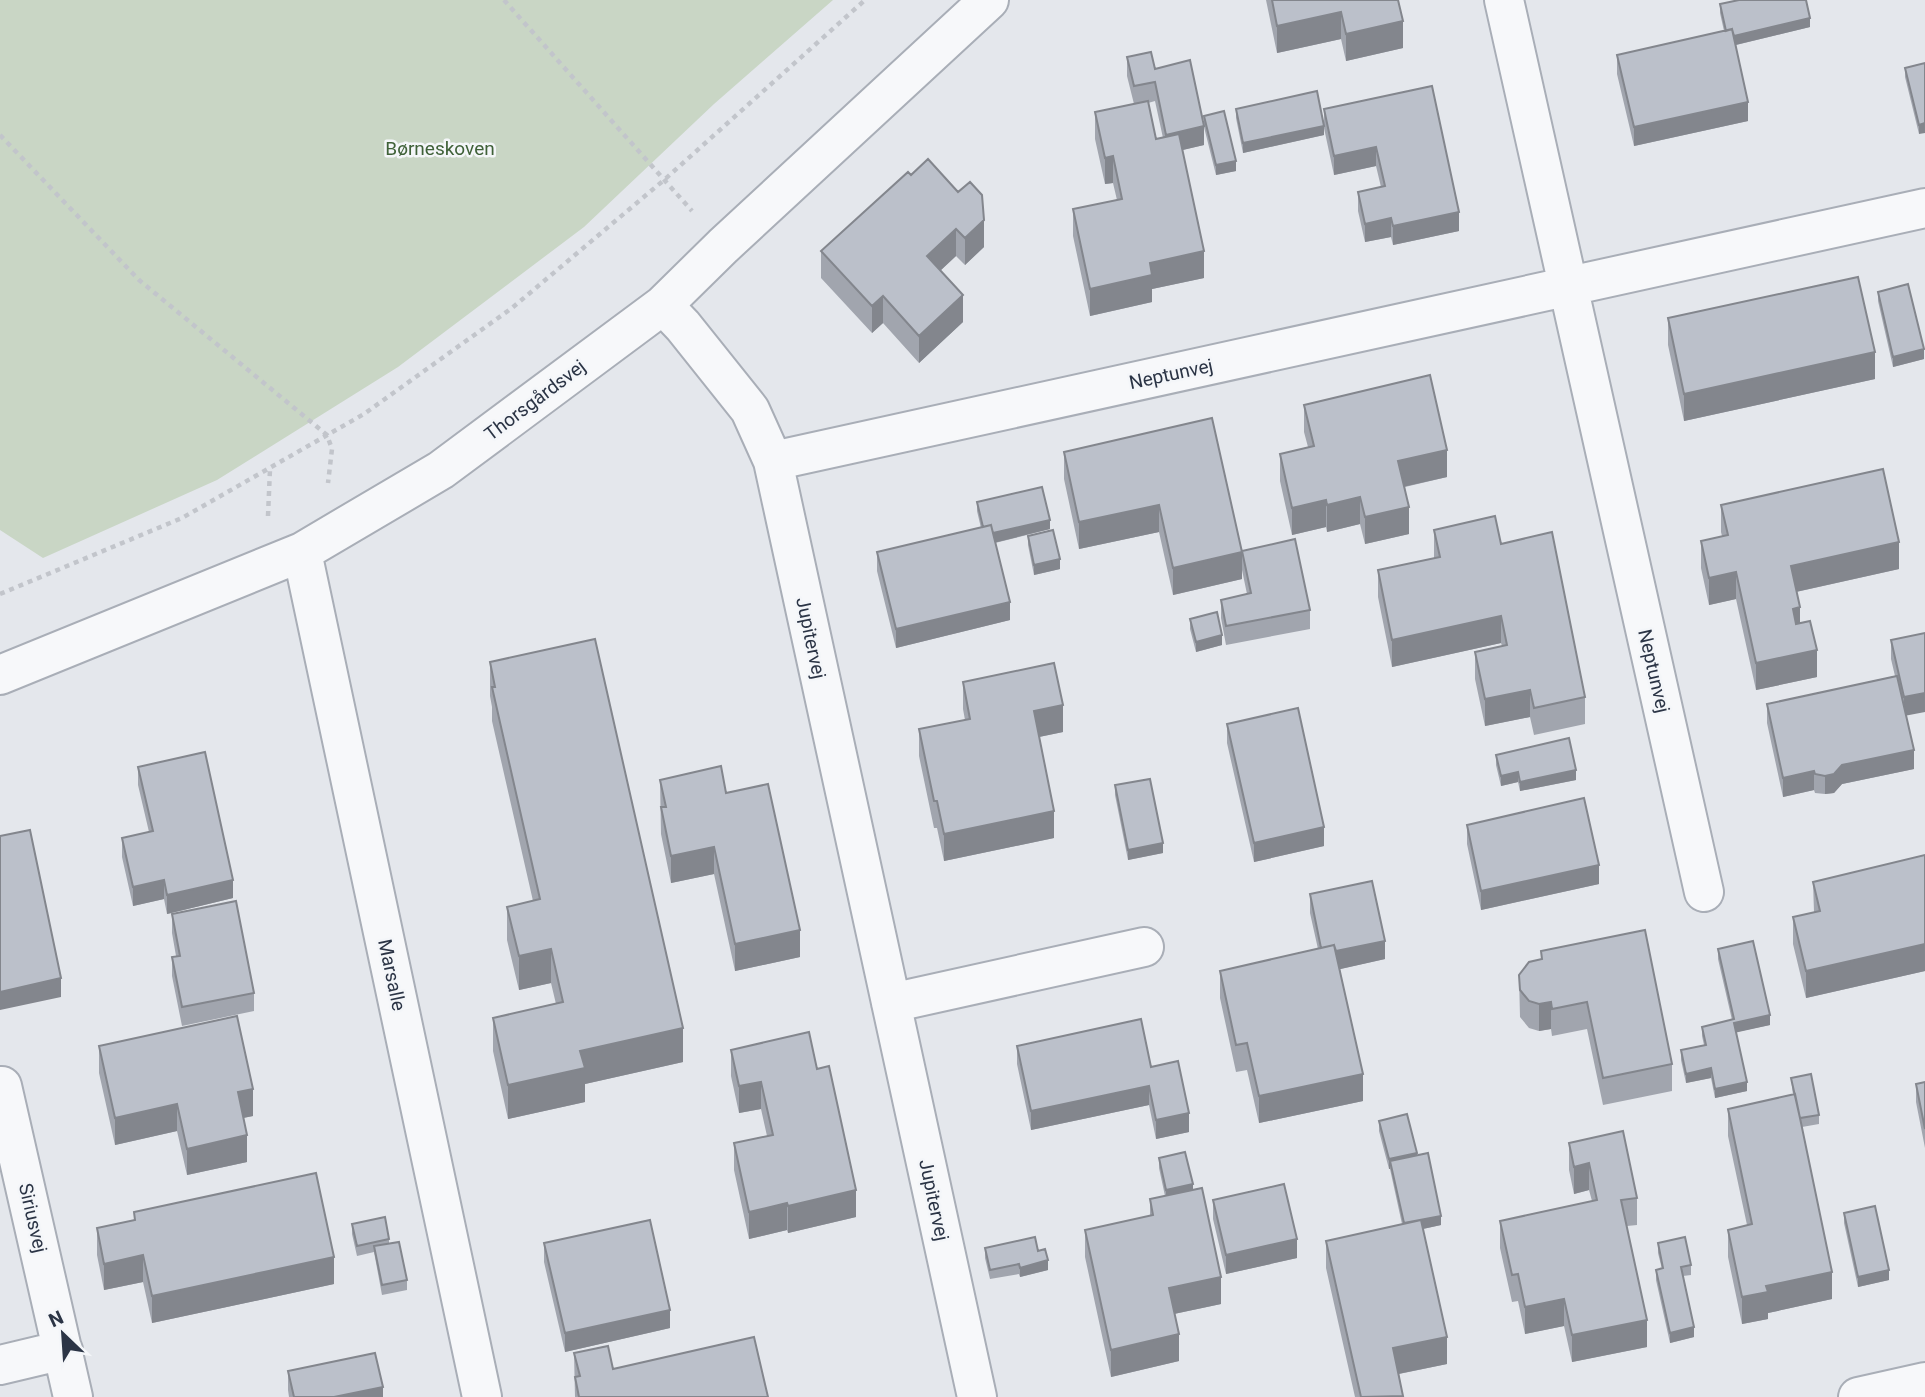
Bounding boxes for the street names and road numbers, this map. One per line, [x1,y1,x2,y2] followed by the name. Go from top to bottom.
[1127,354,1215,394] street label: Neptunvej
[480,355,590,445] street label: Thorsgårdsvej
[791,595,831,681] street label: Jupitervej
[1633,627,1675,715] street label: Neptunvej
[373,937,411,1013] street label: Marsalle
[914,1157,954,1243] street label: Jupitervej
[14,1181,52,1255] street label: Siriusvej

